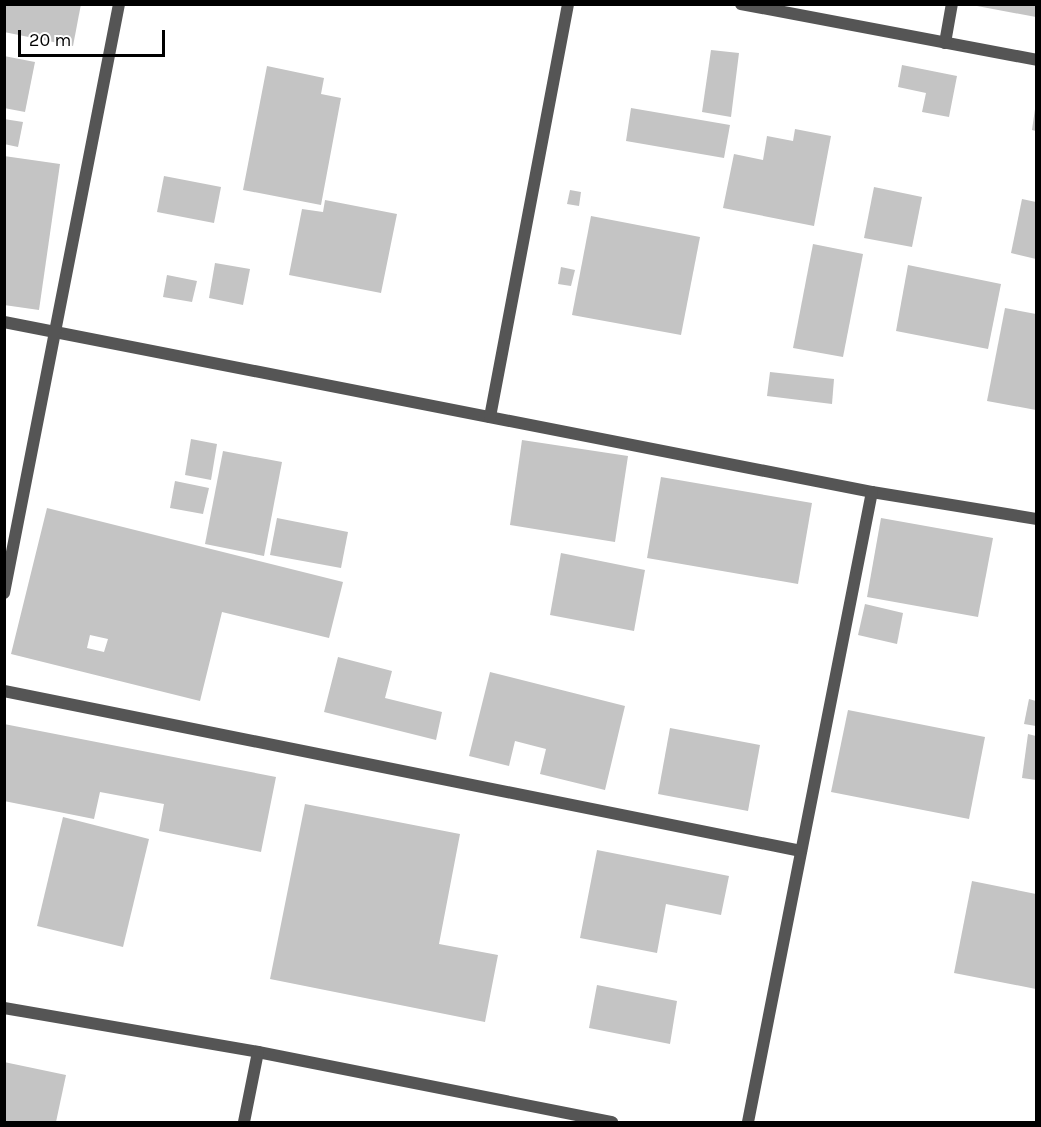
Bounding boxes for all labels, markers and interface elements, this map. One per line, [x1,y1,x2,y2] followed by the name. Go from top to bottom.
[21,18,168,56] scale bar
[29,29,71,51] text: 20 m

